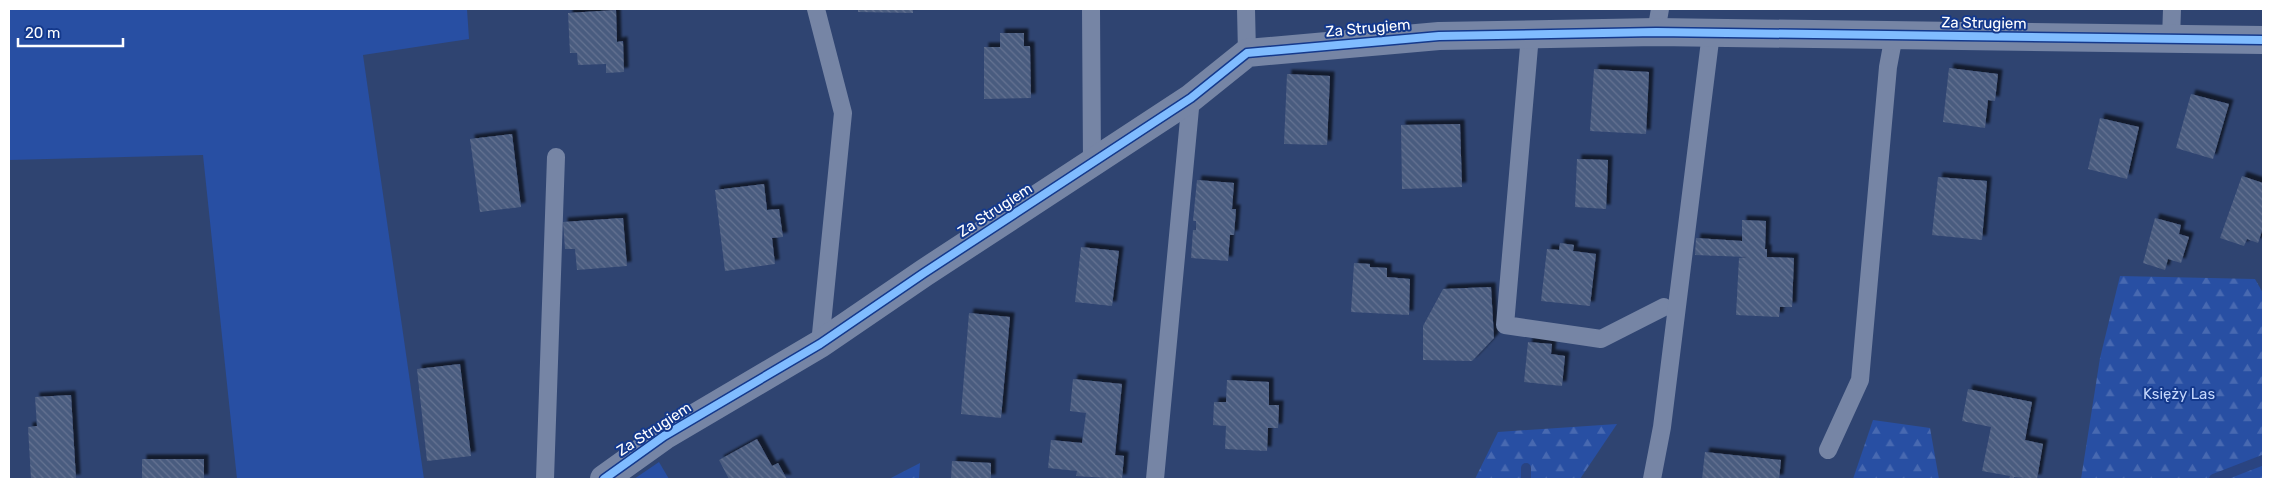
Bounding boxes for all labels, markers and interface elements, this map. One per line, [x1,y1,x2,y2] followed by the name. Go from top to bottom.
[1941,13,2027,33] street label: Za Strugiem
[18,15,122,47] scale bar
[1325,15,1411,41] street label: Za Strugiem
[25,24,60,42] text: 20 m
[954,179,1036,241] street label: Za Strugiem
[2143,385,2215,403] park label: Księży Las
[613,398,695,460] street label: Za Strugiem

